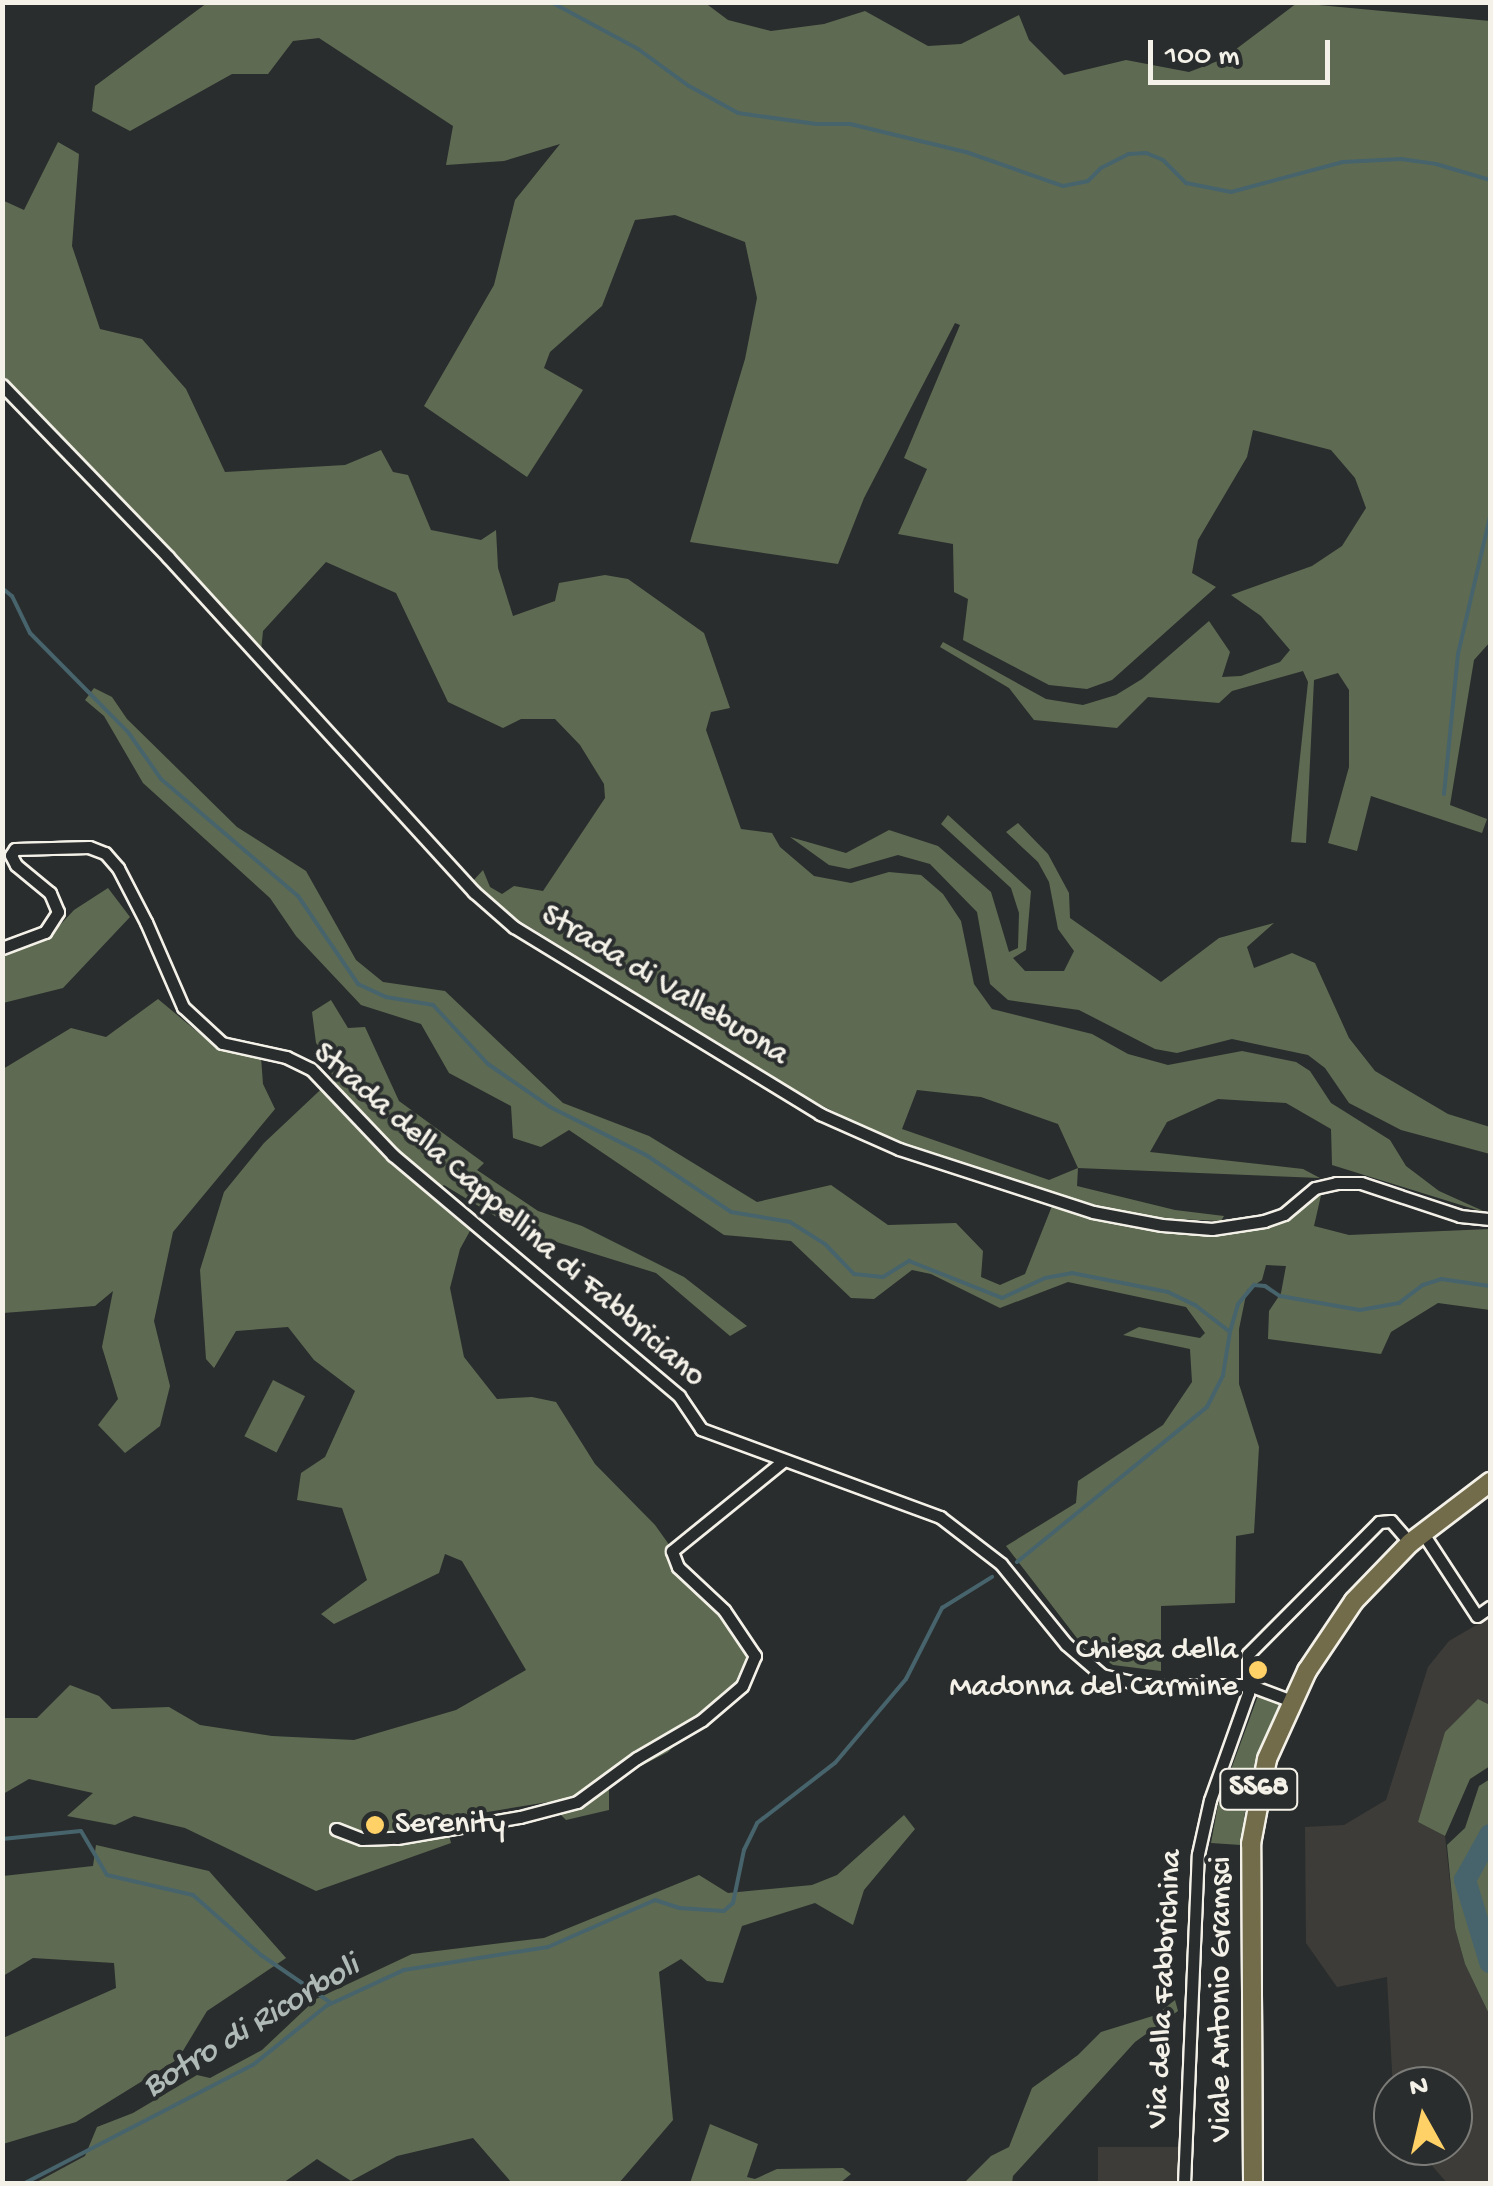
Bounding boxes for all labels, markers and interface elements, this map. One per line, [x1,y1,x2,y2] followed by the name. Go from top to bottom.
[1153,20,1336,82] scale bar
[1165,40,1240,75] text: 100 m
[533,897,795,1075] street label: Strada di Vallebuona
[304,1035,712,1397] street label: Strada della Cappellina di Fabbriciano
[949,1633,1238,1708] place label: Chiesa della Madonna del Carmine
[1247,1659,1269,1681] marker: Chiesa della Madonna del Carmine
[1219,1764,1299,1814] road number: SS68
[395,1806,505,1844] place label: Serenity
[364,1814,386,1836] marker: Serenity
[1140,1849,1192,2129] street label: Via della Fabbrichina
[1203,1856,1241,2142] street label: Viale Antonio Gramsci
[136,1947,368,2109] water label: Botro di Ricorboli
[1373,2066,1473,2166] north arrow
[1408,2070,1430,2105] text: N

